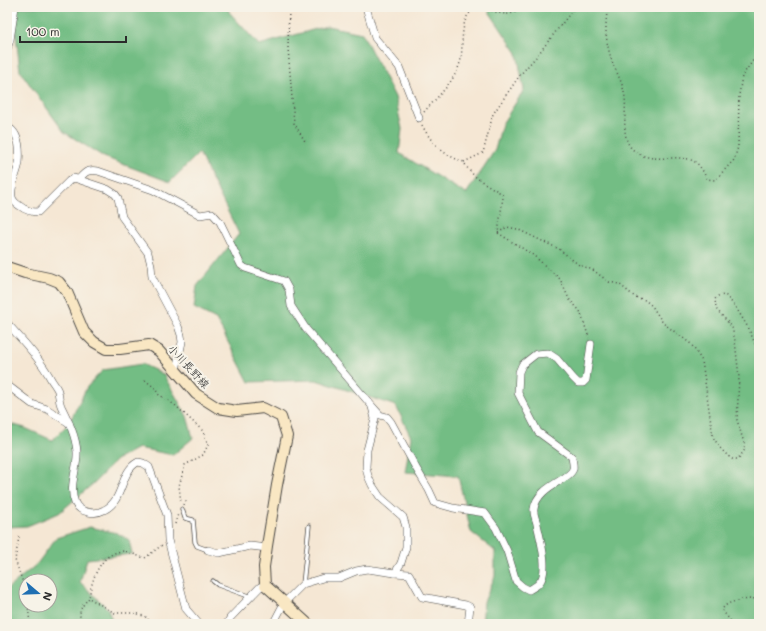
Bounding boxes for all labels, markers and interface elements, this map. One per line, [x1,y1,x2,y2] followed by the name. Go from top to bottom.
[20,18,126,44] scale bar
[26,23,60,39] text: 100 m
[165,341,213,391] street label: 小川長野線
[18,573,58,613] north arrow
[39,590,56,603] text: N

